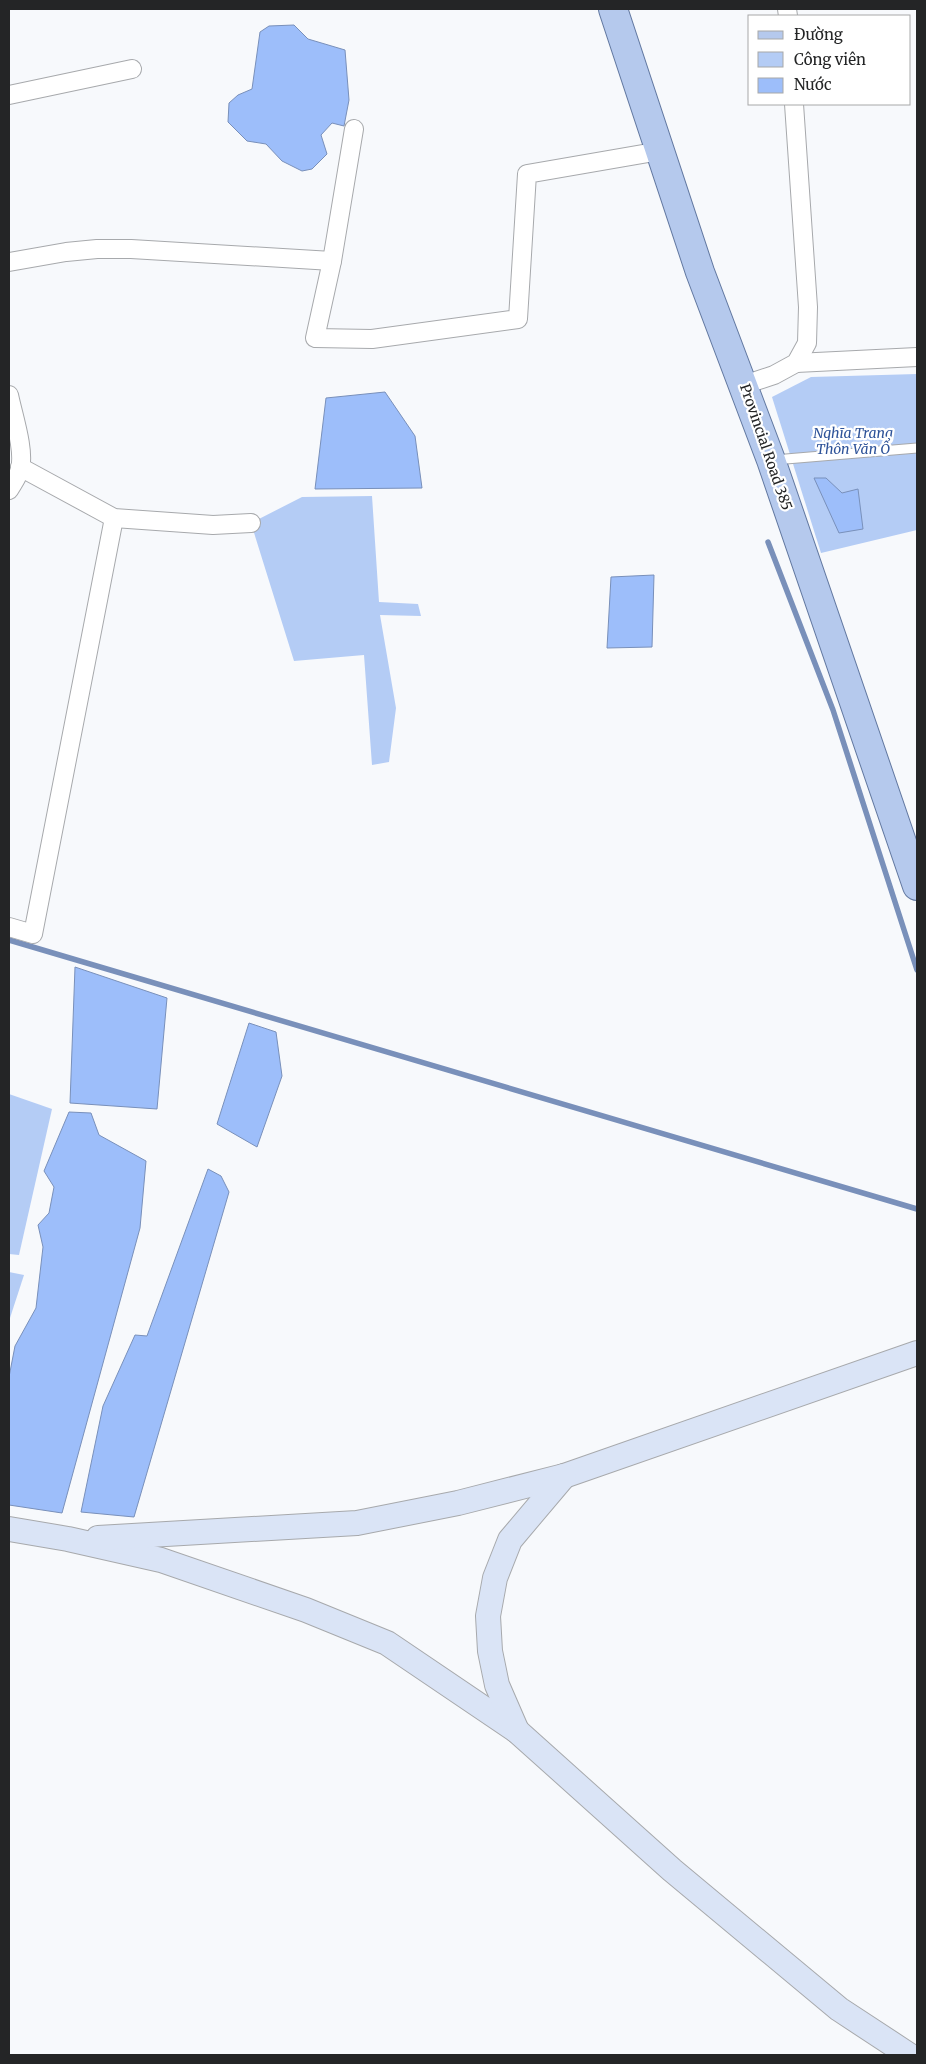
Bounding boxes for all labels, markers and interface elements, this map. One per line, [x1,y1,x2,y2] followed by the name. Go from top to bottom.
[748,15,911,105] legend
[794,25,843,44] text: Đường
[794,50,866,69] text: Công viên
[794,75,832,94] text: Nước
[736,381,796,513] street label: Provincial Road 385
[813,424,893,458] park label: Nghĩa Trang Thôn Văn Ổ

